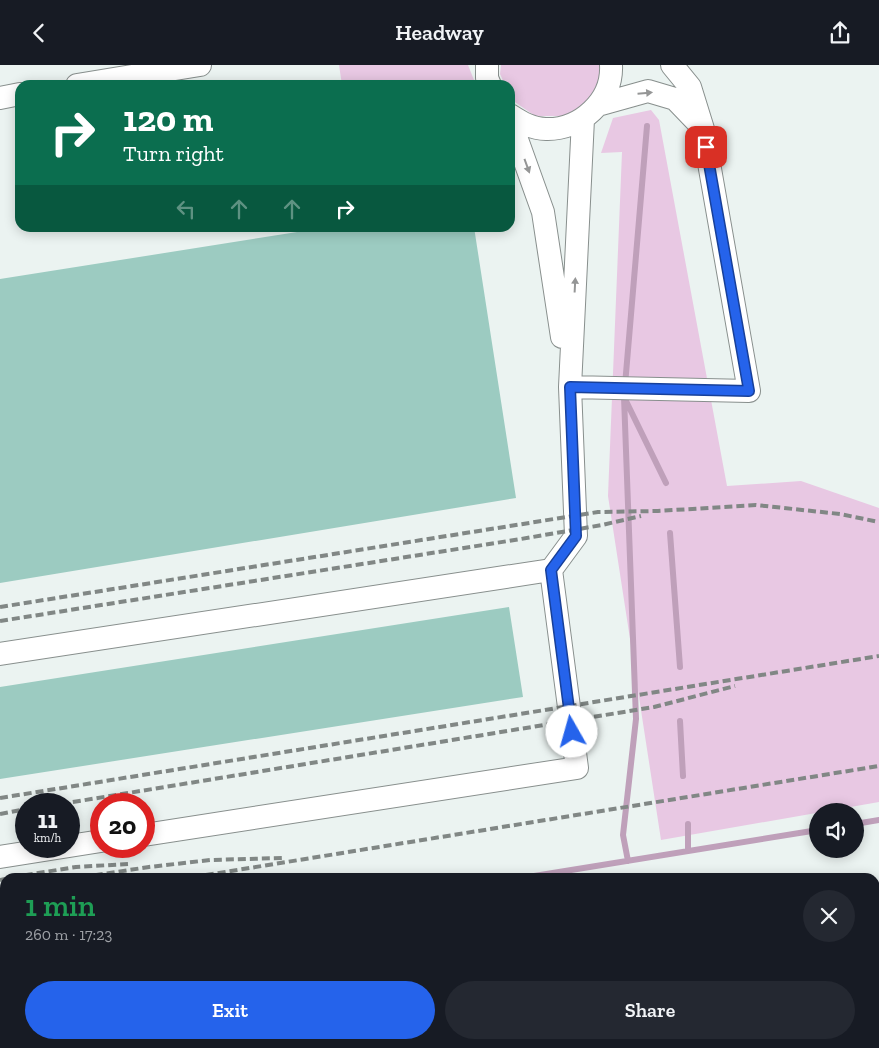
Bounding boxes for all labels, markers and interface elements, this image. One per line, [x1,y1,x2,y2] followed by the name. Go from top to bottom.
[25,19,53,47] icon: back
[395,19,484,46] text: Headway
[826,19,854,47] icon: share
[637,89,653,97] one-way arrow
[123,98,213,140] text: 120 m
[40,100,105,165] icon: right
[685,126,727,168] pin
[692,133,720,161] icon: arrive
[123,140,224,167] text: Turn right
[523,159,531,174] one-way arrow
[172,195,200,223] icon: left
[225,195,253,223] icon: ahead
[278,195,306,223] icon: ahead
[331,195,359,223] icon: right
[571,277,579,293] one-way arrow
[545,705,597,757] position arrow
[90,793,155,858] speed limit sign: 20
[809,803,864,858] map controls
[809,803,864,858] button: sound
[37,804,58,834] text: 11
[34,831,61,845] text: km/h
[25,888,95,924] text: 1 min
[803,890,855,942] button: close
[25,925,112,944] text: 260 m · 17:23
[25,981,435,1039] button: Exit
[445,981,855,1039] button: Share

